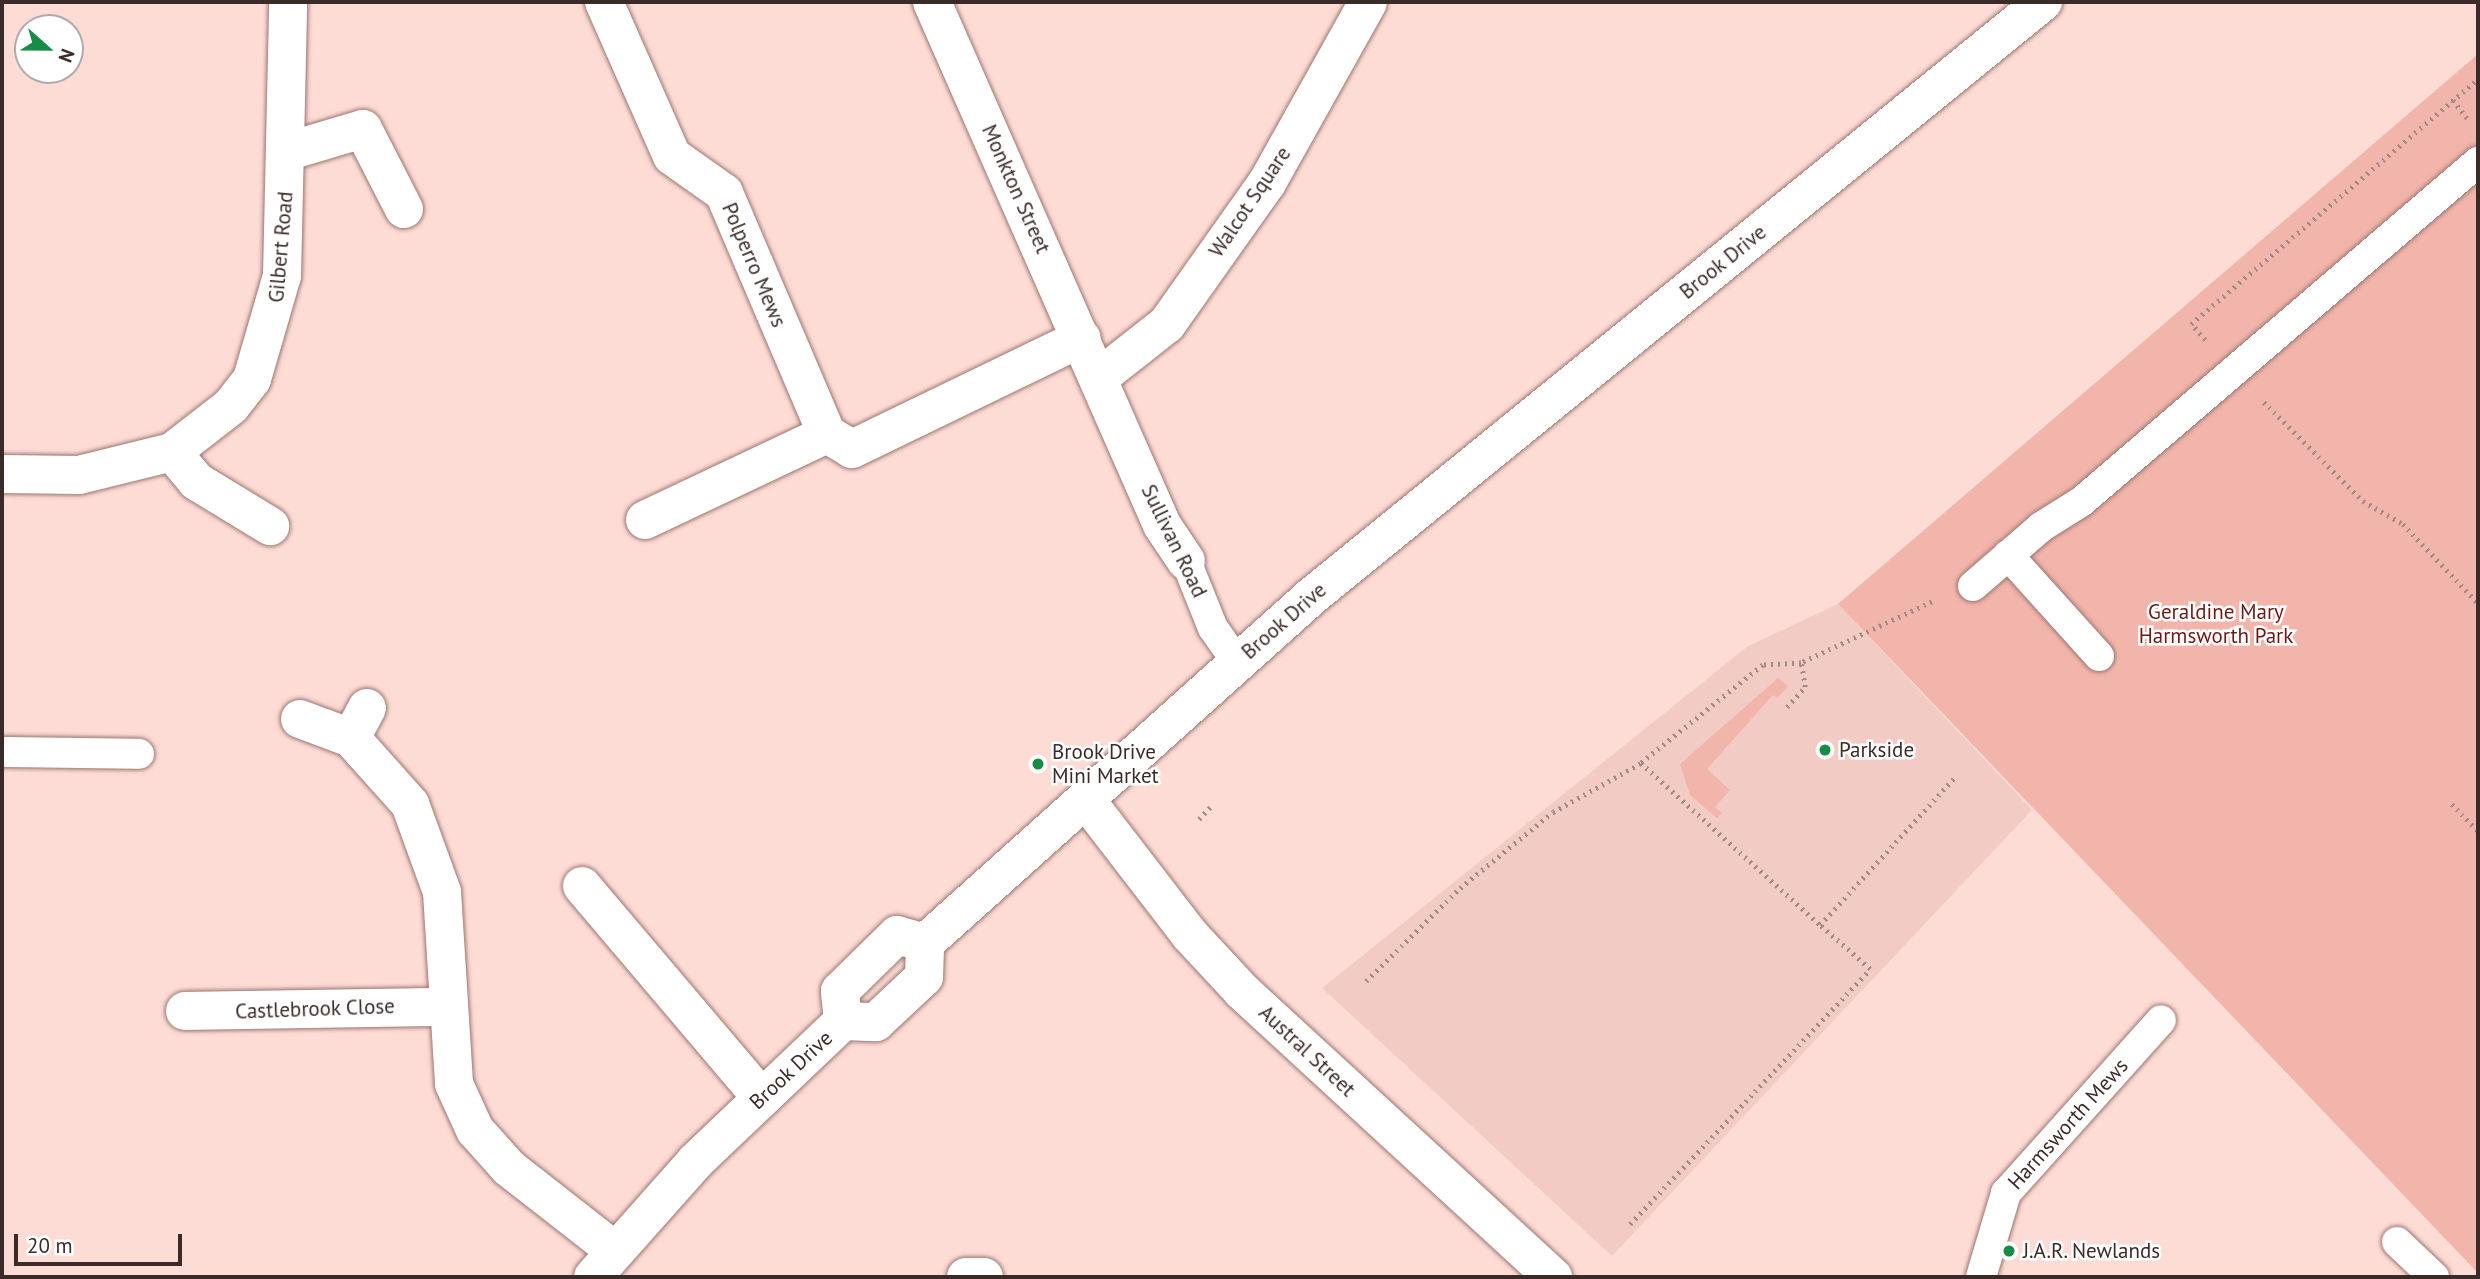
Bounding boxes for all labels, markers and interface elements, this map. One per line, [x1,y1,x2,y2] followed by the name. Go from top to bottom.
[14,14,84,84] north arrow
[53,46,80,66] text: N
[976,121,1056,257] street label: Monkton Street
[1204,142,1296,262] street label: Walcot Square
[264,190,298,304] street label: Gilbert Road
[716,199,792,331] street label: Polperro Mews
[1674,219,1772,305] street label: Brook Drive
[1136,480,1212,602] street label: Sullivan Road
[1236,577,1332,665] street label: Brook Drive
[2139,599,2293,649] park label: Geraldine Mary Harmsworth Park
[1839,737,1914,763] place label: Parkside
[1052,739,1159,789] place label: Brook Drive Mini Market
[1817,742,1833,758] marker: Parkside
[1030,756,1046,772] marker: Brook Drive Mini Market
[234,994,396,1024] street label: Castlebrook Close
[1254,1000,1360,1102] street label: Austral Street
[744,1025,838,1115] street label: Brook Drive
[2003,1053,2133,1195] street label: Harmsworth Mews
[18,1220,186,1264] scale bar
[27,1232,73,1259] text: 20 m
[2023,1238,2162,1264] place label: J.A.R. Newlands
[2001,1243,2017,1259] marker: J.A.R. Newlands

